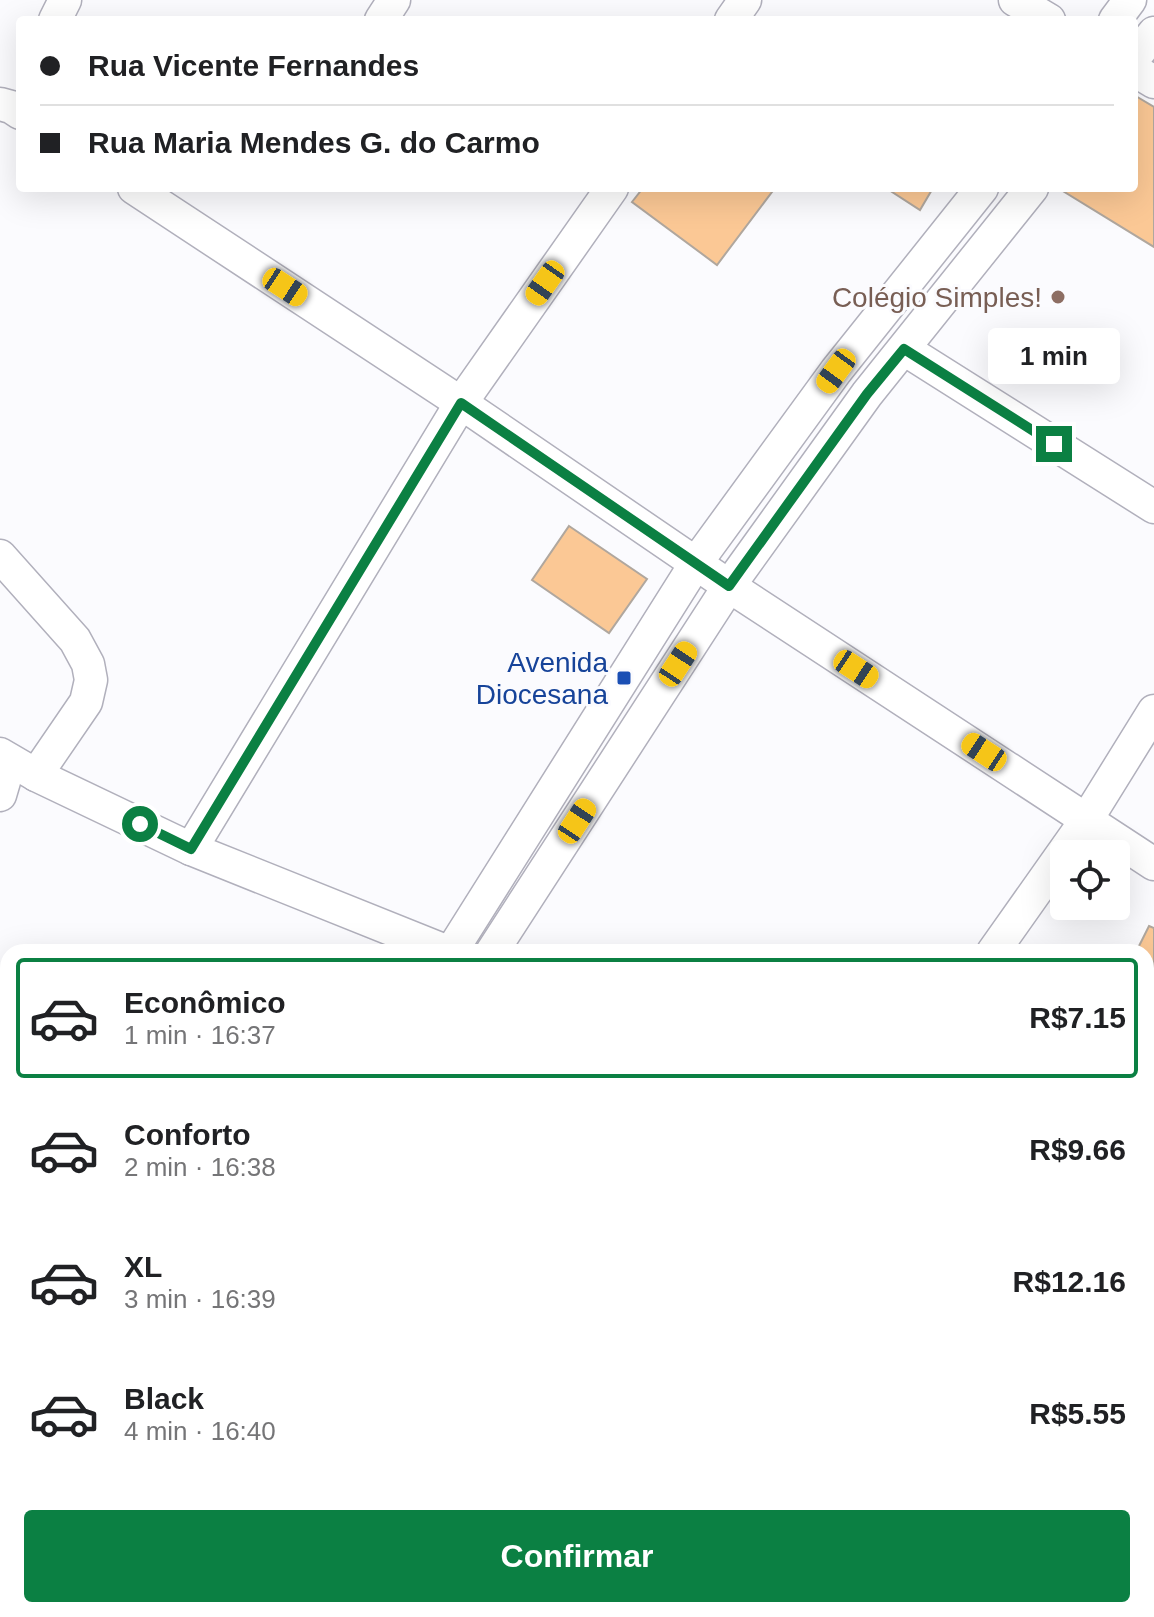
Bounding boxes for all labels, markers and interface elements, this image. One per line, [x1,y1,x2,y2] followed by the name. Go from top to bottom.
[88,49,419,82] text: Rua Vicente Fernandes
[88,126,540,159] text: Rua Maria Mendes G. do Carmo
[521,256,569,310] car
[258,264,312,310] car
[832,282,1042,313] place label: Colégio Simples!
[1049,288,1067,306] marker: Colégio Simples!
[988,328,1120,384] callout: 1 min
[1020,341,1088,371] text: 1 min
[812,345,860,397] car
[1036,426,1072,462] route end
[655,637,701,691] car
[829,646,883,692] car
[476,647,608,710] place label: Avenida Diocesana
[615,669,633,687] marker: Avenida Diocesana
[957,729,1011,775] car
[554,794,600,848] car
[122,806,158,842] route start
[1050,840,1130,920] map controls
[1050,840,1130,920] button: locate
[28,982,100,1054] icon: car
[124,986,286,1019] text: Econômico
[1029,1001,1126,1034] text: R$7.15
[124,1020,276,1050] text: 1 min · 16:37
[28,1114,100,1186] icon: car
[124,1118,251,1151] text: Conforto
[1029,1133,1126,1166] text: R$9.66
[124,1152,276,1182] text: 2 min · 16:38
[28,1246,100,1318] icon: car
[124,1250,162,1283] text: XL
[1013,1265,1126,1298] text: R$12.16
[124,1284,276,1314] text: 3 min · 16:39
[28,1378,100,1450] icon: car
[124,1382,204,1415] text: Black
[1029,1397,1126,1430] text: R$5.55
[124,1416,276,1446] text: 4 min · 16:40
[24,1510,1130,1602] button: Confirmar

